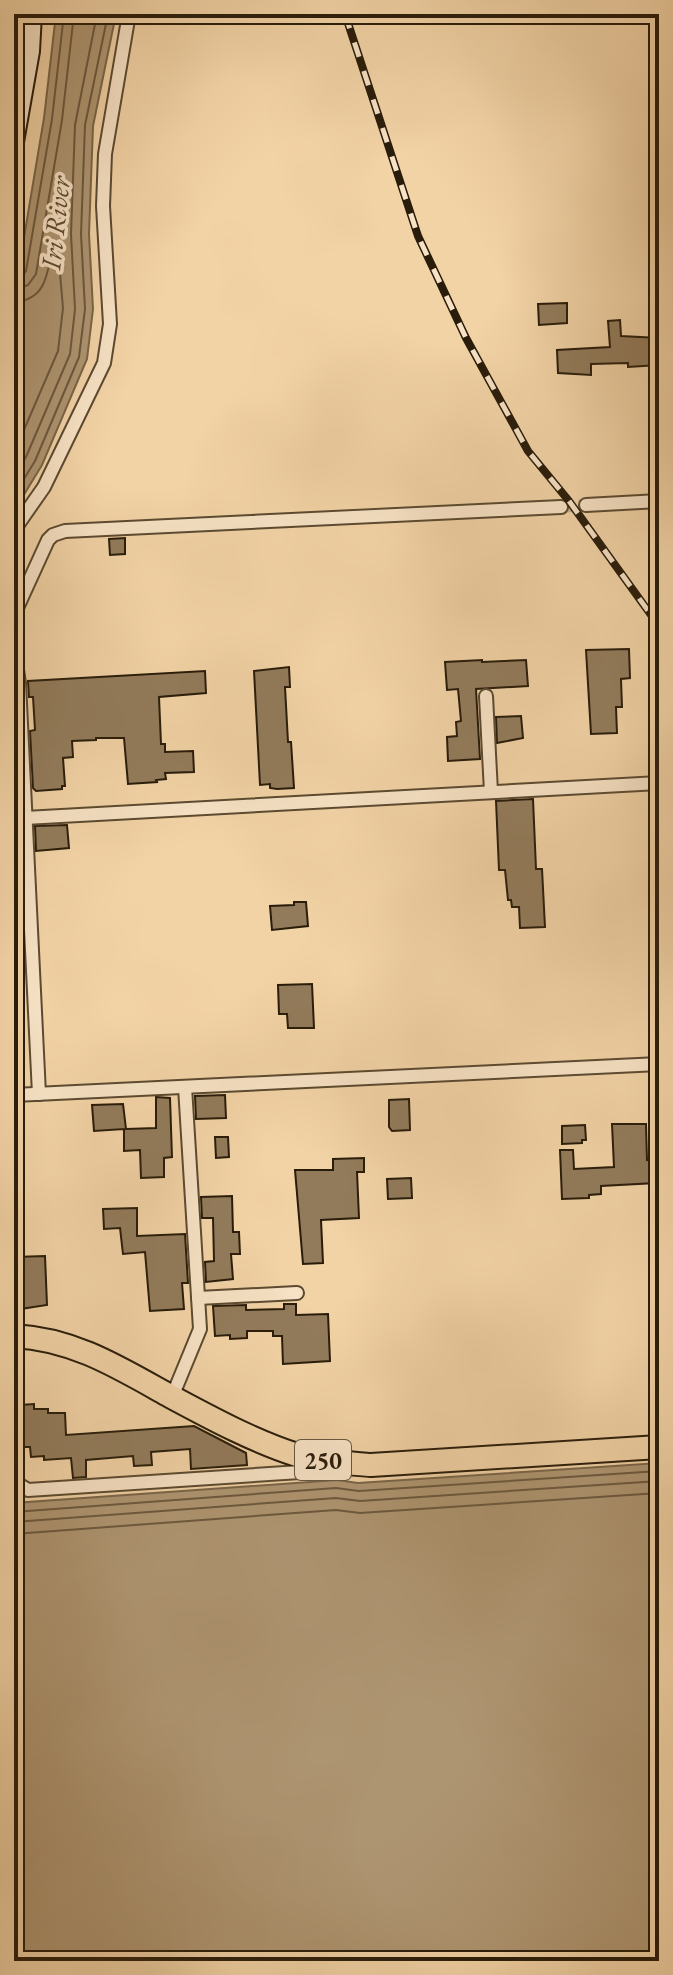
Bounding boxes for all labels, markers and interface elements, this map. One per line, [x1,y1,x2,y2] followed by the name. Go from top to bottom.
[32,173,78,272] water label: Iri River
[295,1440,351,1480] road number: 250

